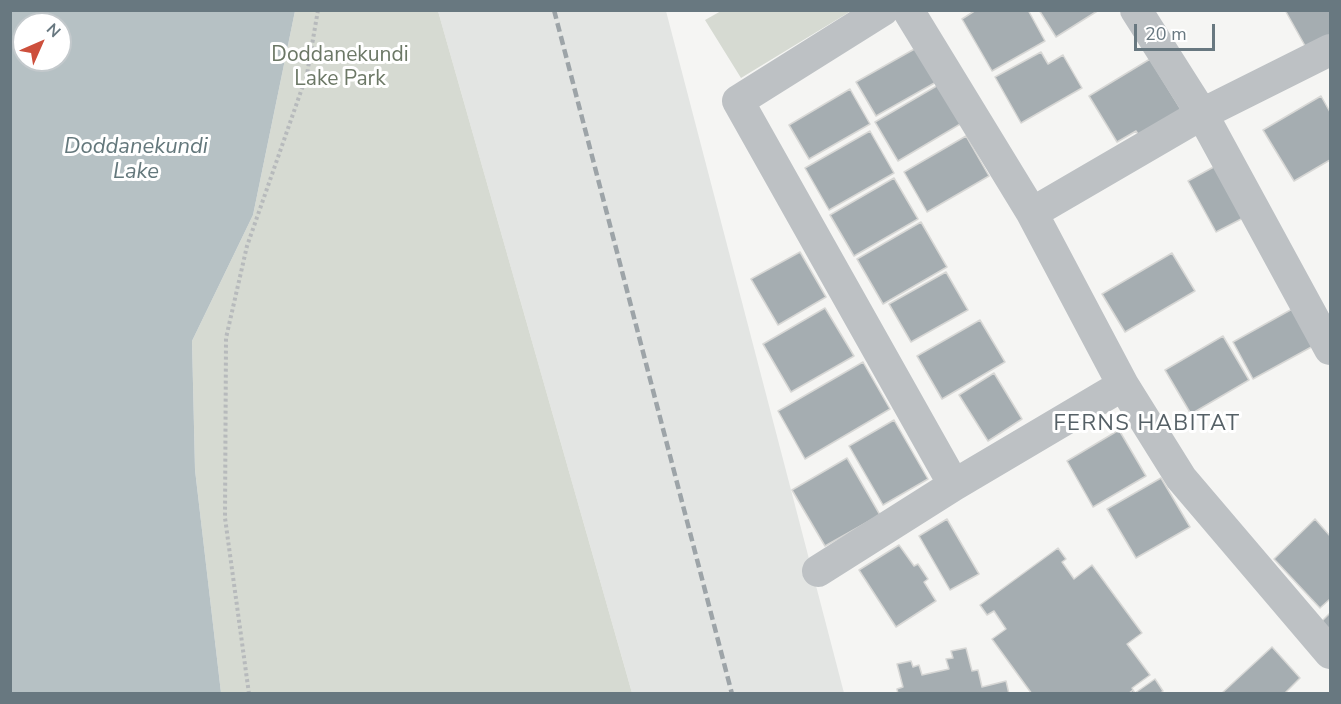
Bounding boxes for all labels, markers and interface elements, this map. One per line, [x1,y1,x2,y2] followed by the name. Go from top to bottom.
[12,12,72,72] north arrow
[1137,12,1218,50] scale bar
[41,19,65,43] text: N
[1145,22,1187,46] text: 20 m
[271,43,409,93] park label: Doddanekundi Lake Park
[64,135,208,186] water label: Doddanekundi Lake
[1053,412,1241,438] district label: FERNS HABITAT

